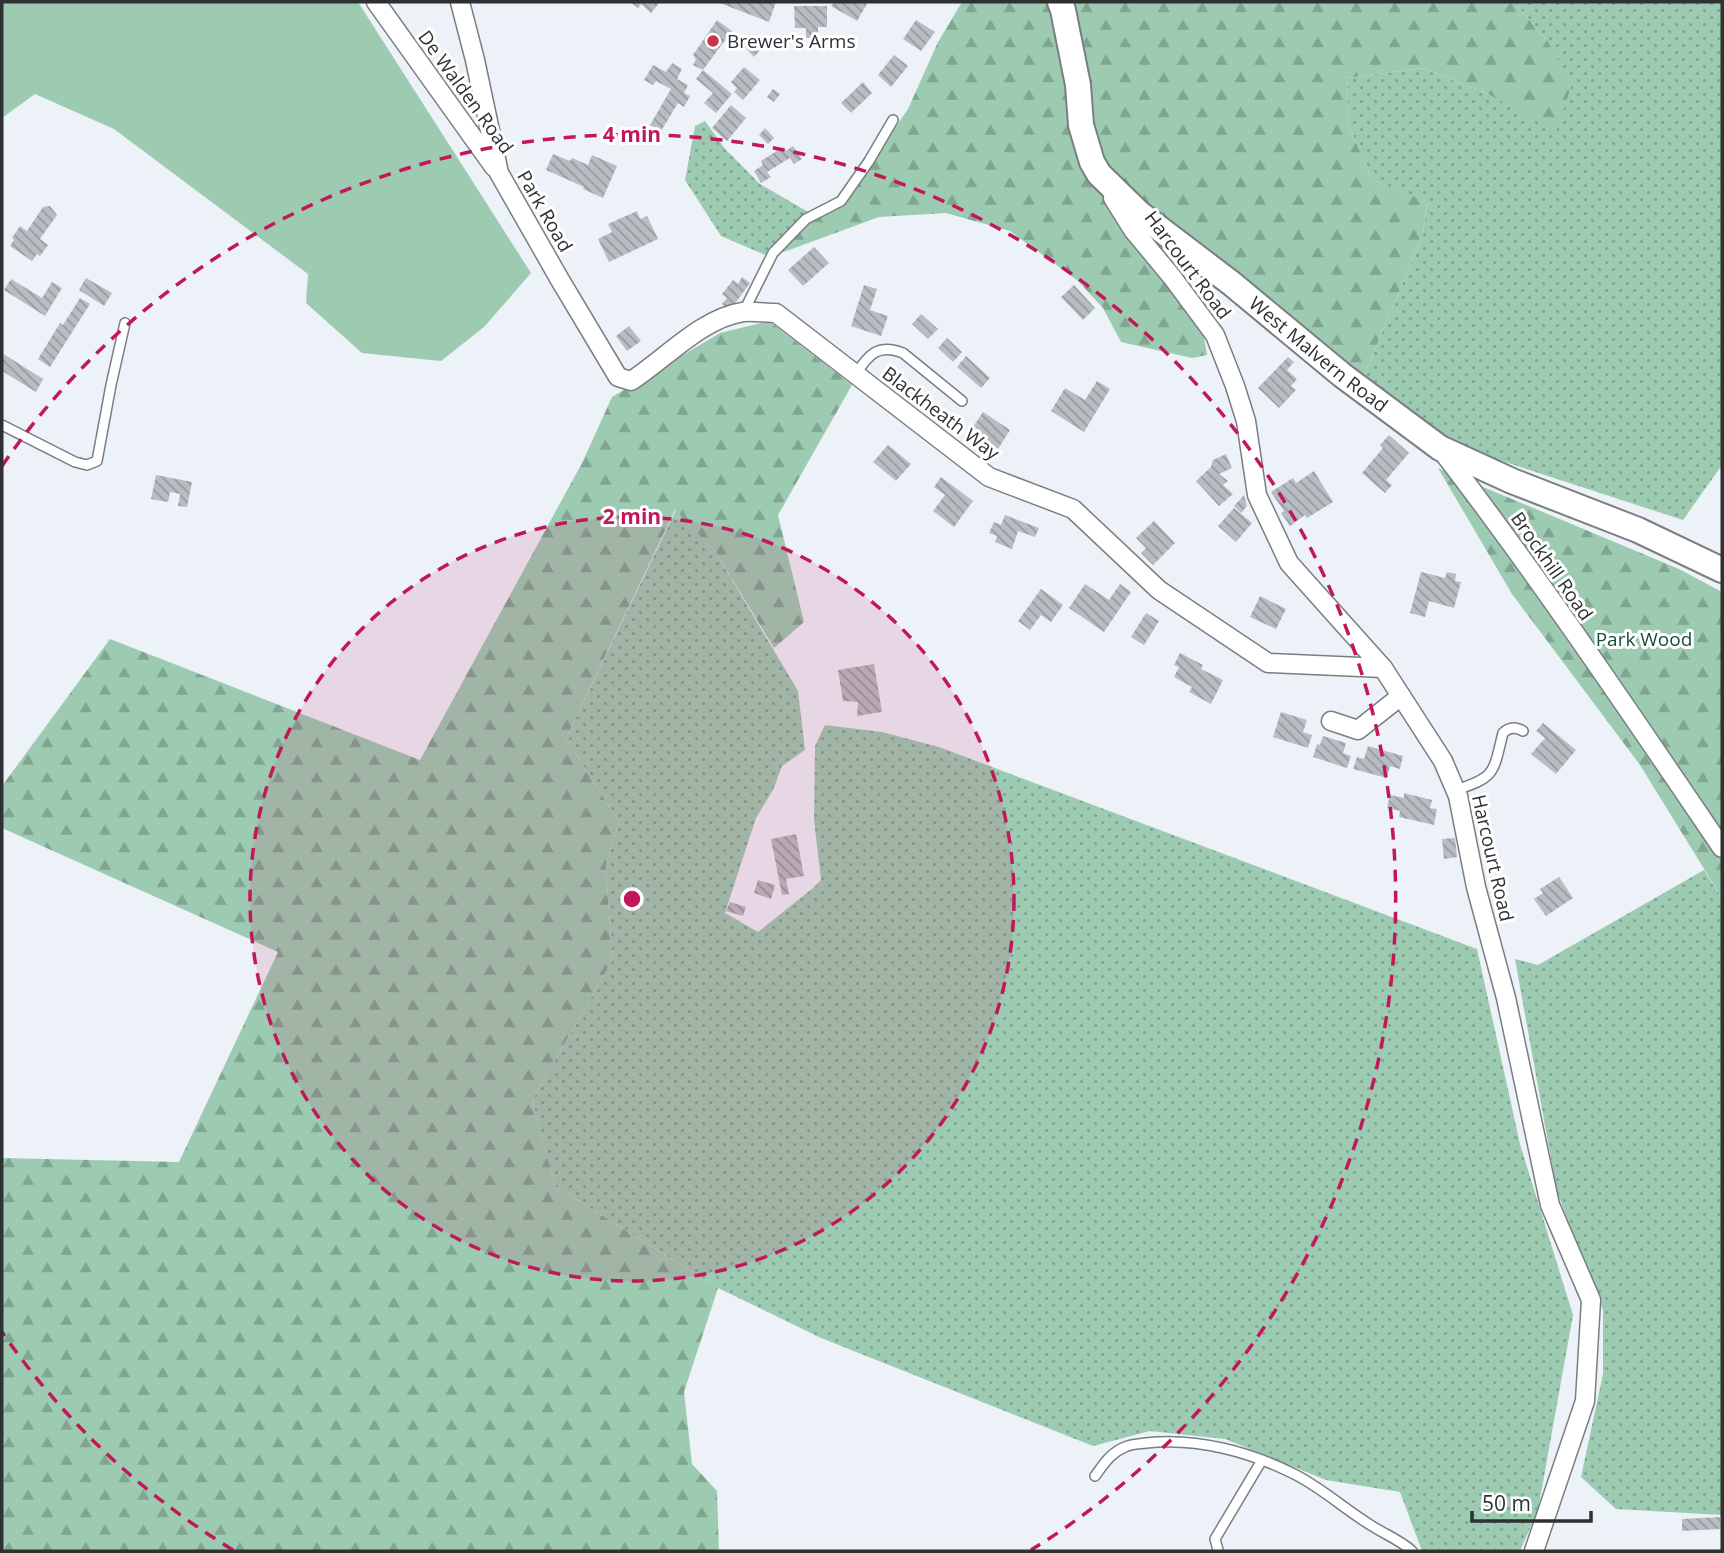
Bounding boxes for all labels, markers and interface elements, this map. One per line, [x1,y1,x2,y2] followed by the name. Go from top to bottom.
[412,25,520,159] street label: De Walden Road
[727,28,855,54] place label: Brewer's Arms
[705,33,721,49] marker: Brewer's Arms
[603,120,661,148] text: 4 min
[511,166,579,256] street label: Park Road
[1139,206,1237,324] street label: Harcourt Road
[1244,290,1393,418] street label: West Malvern Road
[877,360,1005,466] street label: Blackheath Way
[603,502,661,530] text: 2 min
[1505,507,1599,625] street label: Brockhill Road
[1596,626,1692,652] park label: Park Wood
[1466,792,1520,924] street label: Harcourt Road
[620,887,644,911] centre of rings
[1472,1480,1591,1524] scale bar
[1482,1489,1531,1517] text: 50 m

